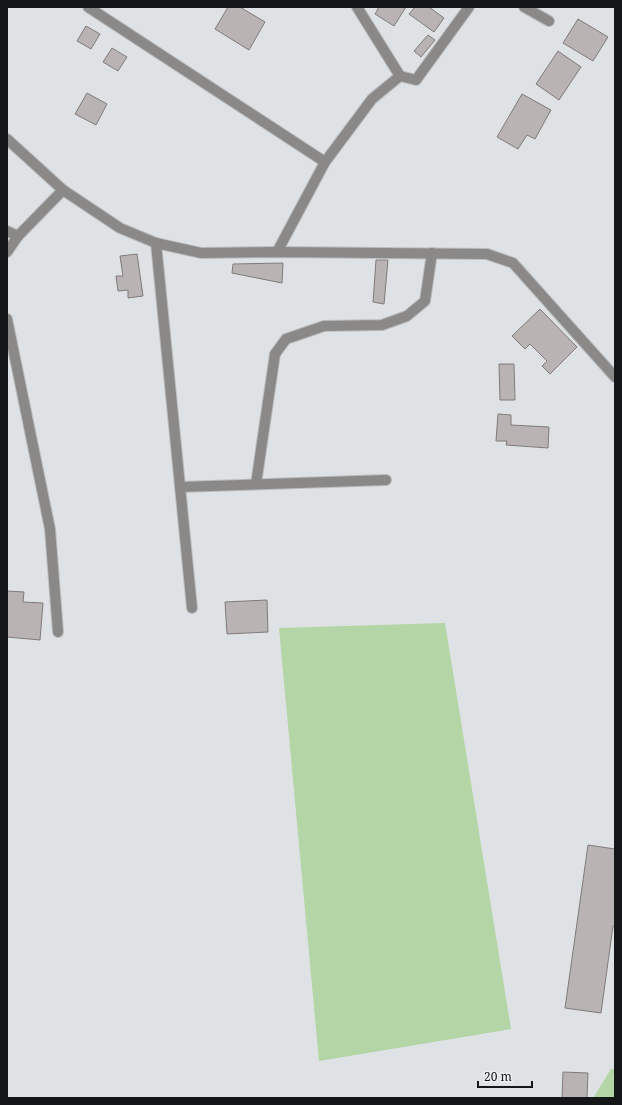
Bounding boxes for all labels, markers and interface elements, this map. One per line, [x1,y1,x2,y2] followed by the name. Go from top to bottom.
[478,1063,532,1089] scale bar
[484,1068,512,1085] text: 20 m

